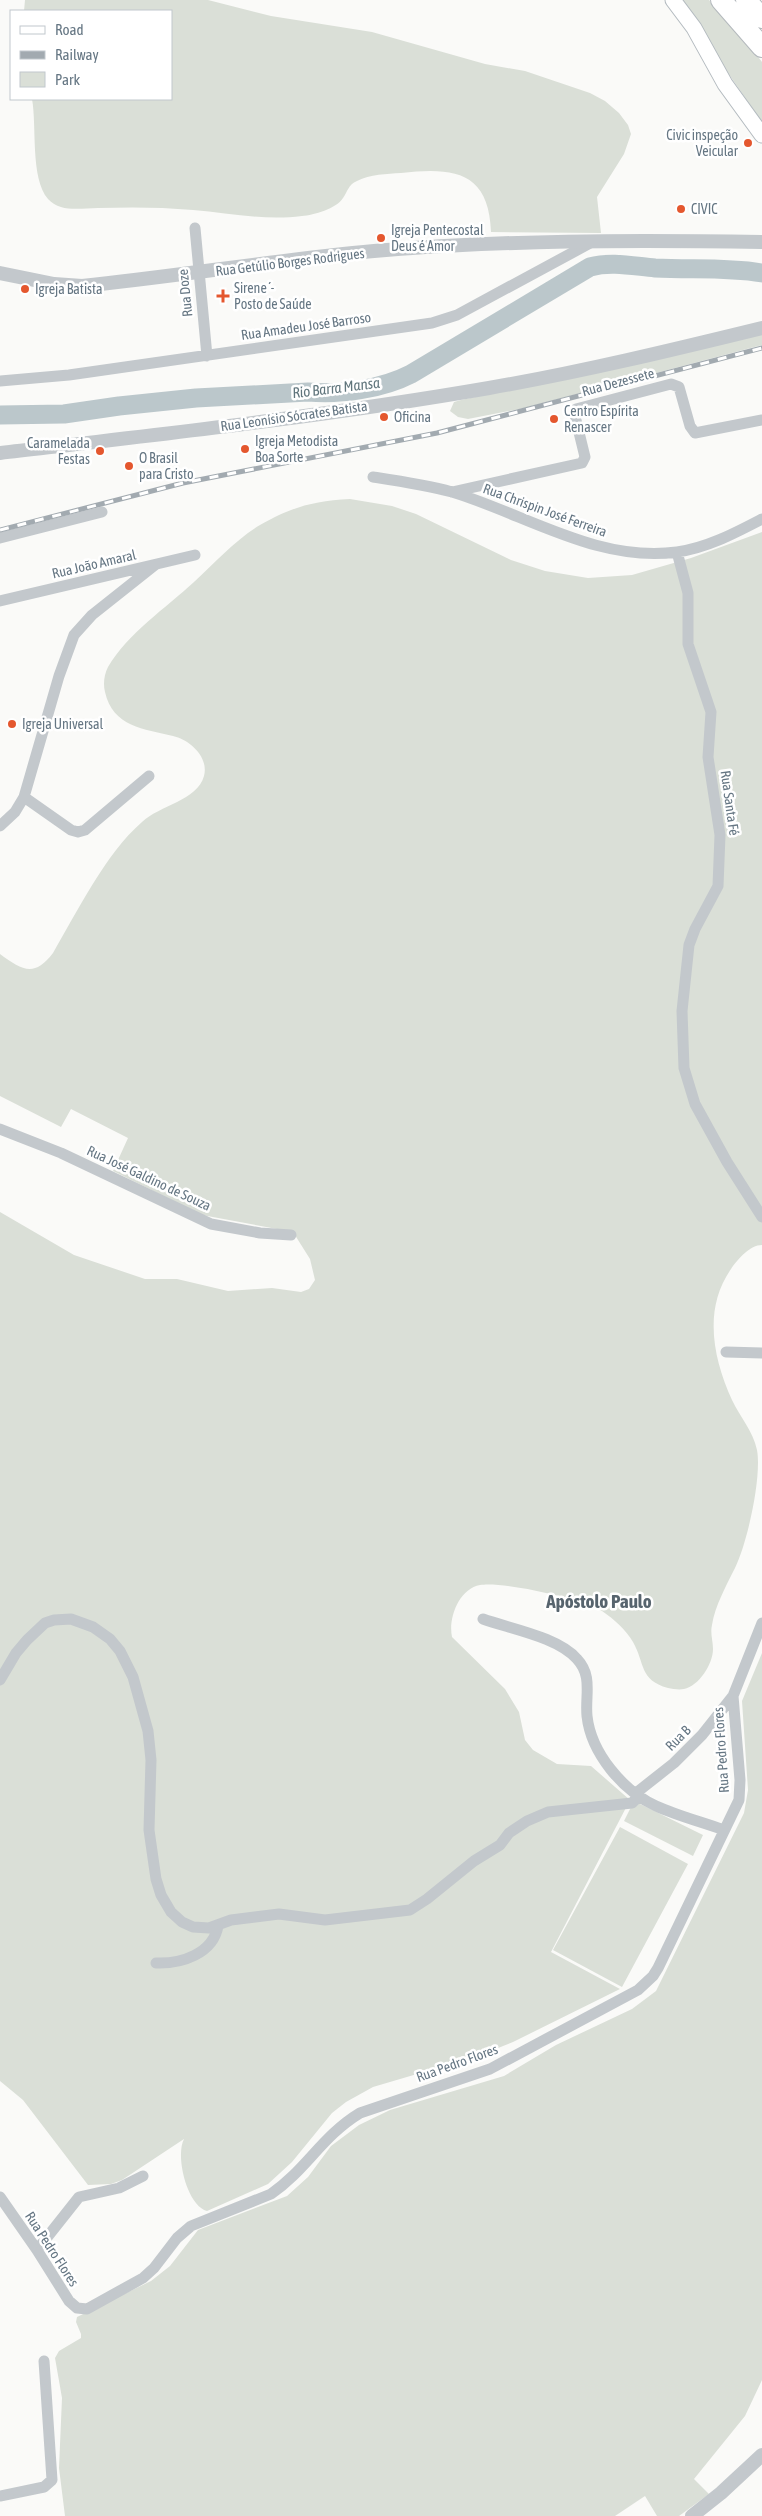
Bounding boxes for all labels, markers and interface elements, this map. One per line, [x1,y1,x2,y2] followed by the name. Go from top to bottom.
[10,10,172,100] legend
[55,21,84,38] text: Road
[55,46,99,63] text: Railway
[55,71,80,88] text: Park
[666,127,739,159] place label: Civic inspeção Veicular
[742,137,754,149] marker: Civic inspeção Veicular
[691,201,718,217] place label: CIVIC
[675,203,687,215] marker: CIVIC
[391,222,484,254] place label: Igreja Pentecostal Deus é Amor
[375,232,387,244] marker: Igreja Pentecostal Deus é Amor
[215,245,365,279] street label: Rua Getúlio Borges Rodrigues
[175,268,195,318] street label: Rua Doze
[234,280,312,312] place label: Sirene ´- Posto de Saúde
[35,281,103,297] place label: Igreja Batista
[19,283,31,295] marker: Igreja Batista
[216,289,230,303] marker: Sirene ´- Posto de Saúde
[240,309,372,343] street label: Rua Amadeu José Barroso
[580,365,656,399] street label: Rua Dezessete
[291,374,381,401] water label: Rio Barra Mansa
[220,398,368,434] street label: Rua Leonísio Sócrates Batista
[564,403,639,435] place label: Centro Espírita Renascer
[394,409,431,425] place label: Oficina
[378,411,390,423] marker: Oficina
[548,413,560,425] marker: Centro Espírita Renascer
[255,433,338,465] place label: Igreja Metodista Boa Sorte
[27,435,90,467] place label: Caramelada Festas
[239,443,251,455] marker: Igreja Metodista Boa Sorte
[94,445,106,457] marker: Caramelada Festas
[139,450,194,482] place label: O Brasil para Cristo
[123,460,135,472] marker: O Brasil para Cristo
[481,480,609,540] street label: Rua Chrispin José Ferreira
[50,546,138,581] street label: Rua João Amaral
[22,716,104,732] place label: Igreja Universal
[6,718,18,730] marker: Igreja Universal
[718,769,742,837] street label: Rua Santa Fé
[85,1142,213,1214] street label: Rua José Galdino de Souza
[545,1590,652,1612] district label: Apóstolo Paulo
[710,1707,732,1793] street label: Rua Pedro Flores
[662,1722,694,1754] street label: Rua B
[414,2041,500,2085] street label: Rua Pedro Flores
[22,2209,82,2289] street label: Rua Pedro Flores

